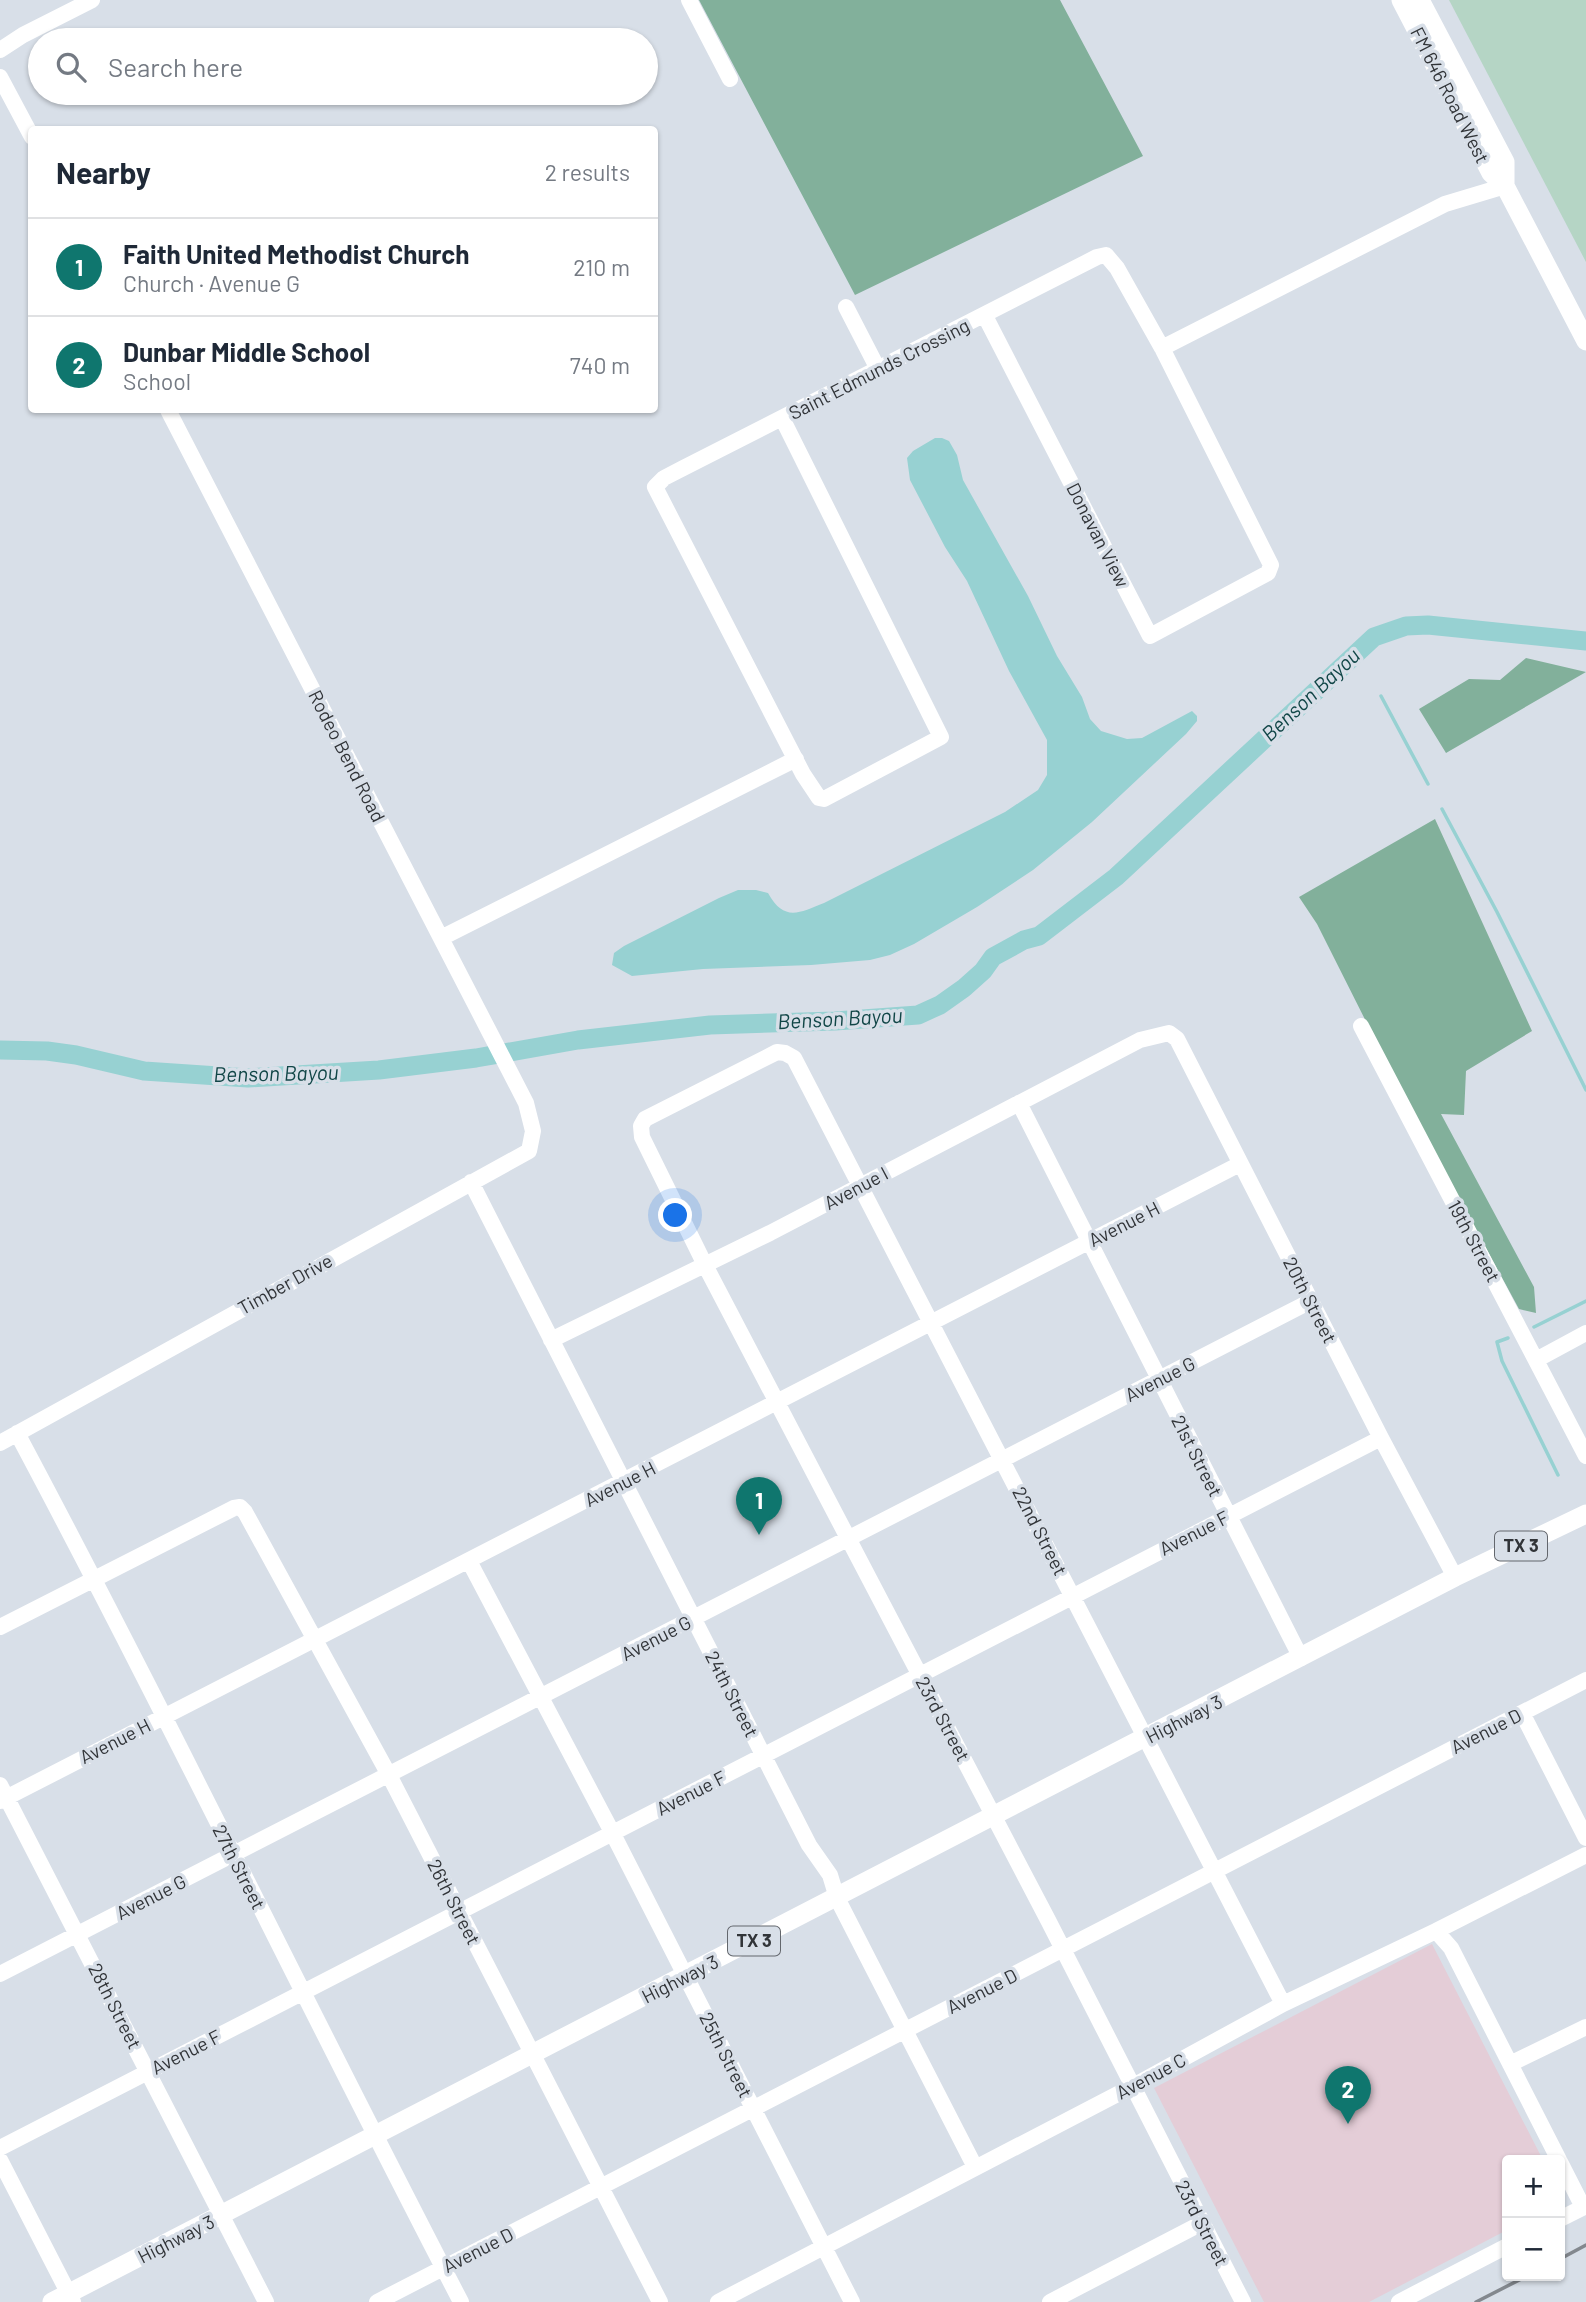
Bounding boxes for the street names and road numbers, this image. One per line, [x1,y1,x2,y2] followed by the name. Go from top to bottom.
[1406,23,1495,167] street label: FM 646 Road West
[785,313,973,424] street label: Saint Edmunds Crossing
[1062,479,1135,591] street label: Donavan View
[304,686,391,826] street label: Rodeo Bend Road
[820,1161,892,1214] street label: Avenue I
[1084,1196,1163,1251] street label: Avenue H
[1443,1196,1506,1286] street label: 19th Street
[233,1248,336,1319] street label: Timber Drive
[1279,1253,1342,1347] street label: 20th Street
[1121,1351,1199,1406] street label: Avenue G
[1167,1411,1228,1500] street label: 21st Street
[580,1456,659,1511] street label: Avenue H
[1008,1483,1073,1579] street label: 22nd Street
[1155,1505,1233,1560] street label: Avenue F
[1495,1532,1547,1560] road number: TX 3
[617,1610,695,1665] street label: Avenue G
[701,1647,764,1741] street label: 24th Street
[912,1672,975,1765] street label: 23rd Street
[1142,1689,1226,1748] street label: Highway 3
[1447,1703,1525,1758] street label: Avenue D
[75,1713,154,1768] street label: Avenue H
[652,1765,730,1820] street label: Avenue F
[208,1821,271,1913] street label: 27th Street
[423,1855,486,1948] street label: 26th Street
[112,1869,190,1924] street label: Avenue G
[728,1926,780,1955] road number: TX 3
[638,1949,722,2008] street label: Highway 3
[84,1959,147,2052] street label: 28th Street
[943,1963,1021,2018] street label: Avenue D
[695,2008,758,2101] street label: 25th Street
[147,2024,225,2079] street label: Avenue F
[1112,2048,1190,2103] street label: Avenue C
[1171,2176,1234,2269] street label: 23rd Street
[134,2209,218,2268] street label: Highway 3
[439,2222,517,2277] street label: Avenue D

